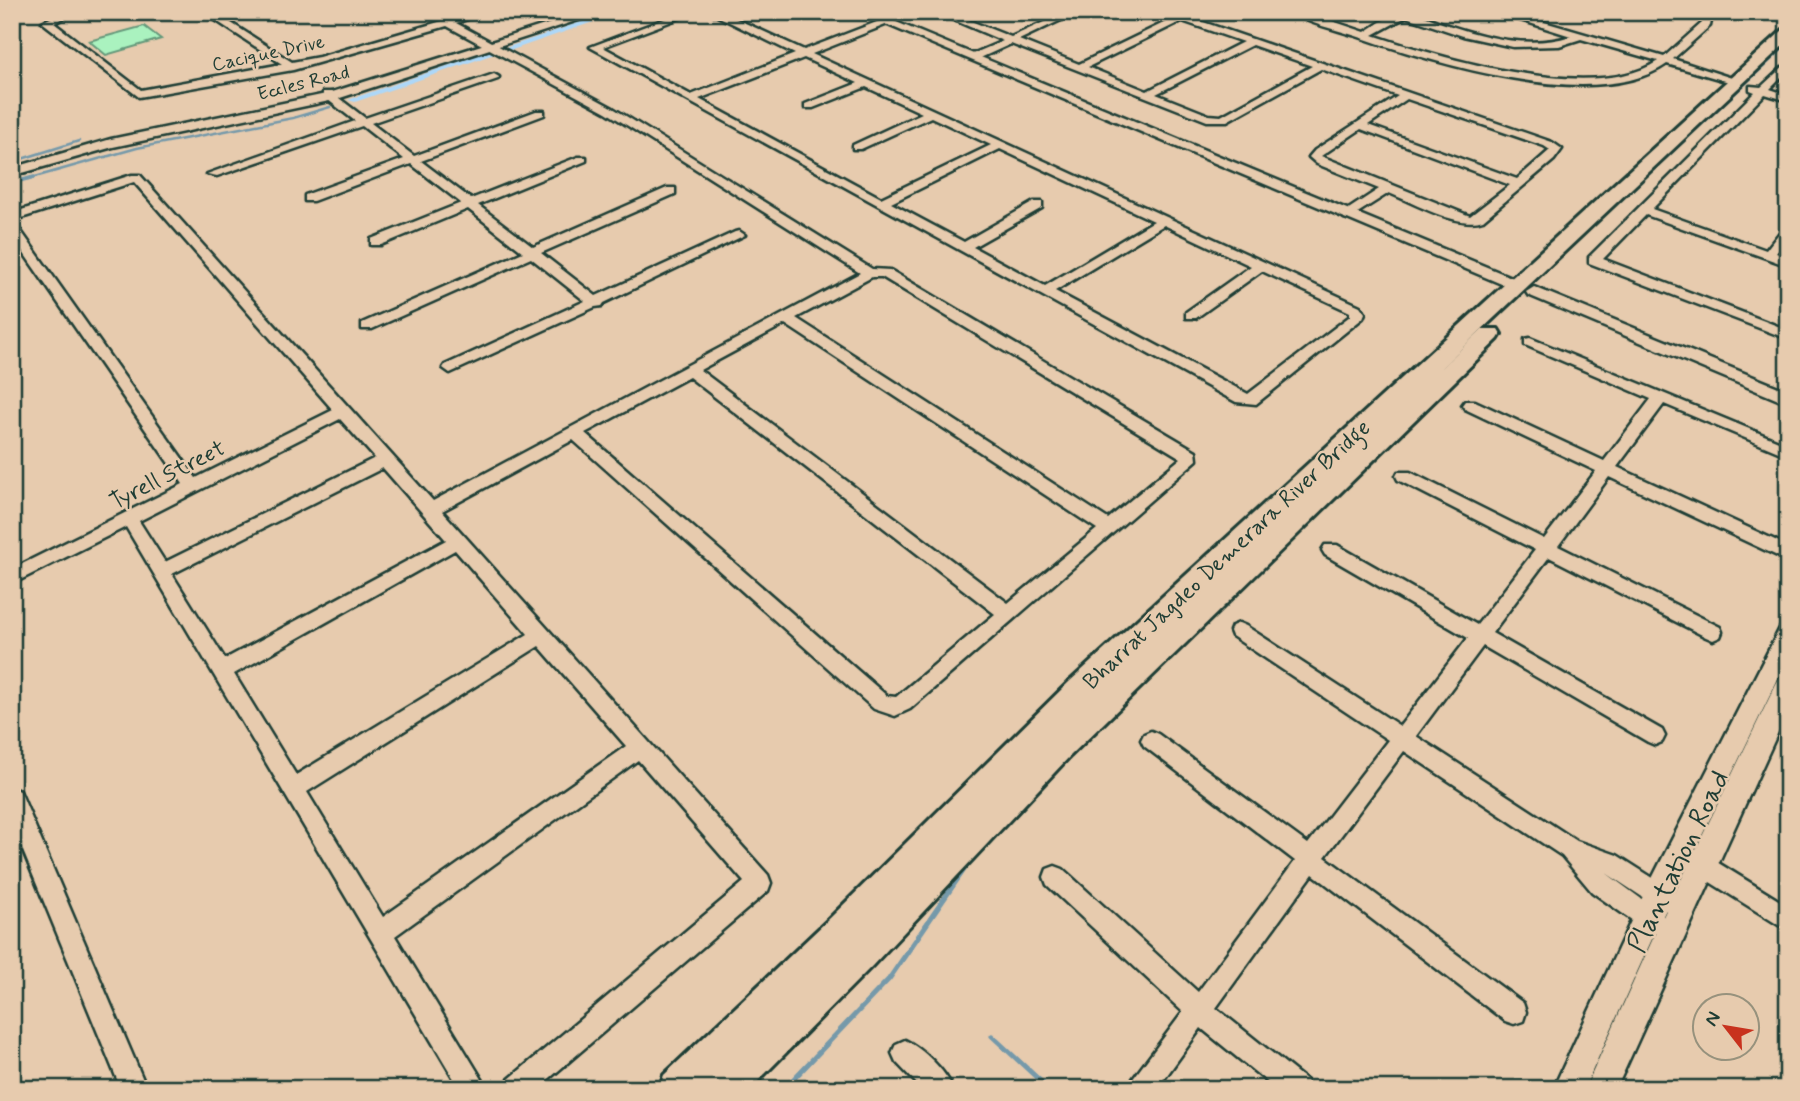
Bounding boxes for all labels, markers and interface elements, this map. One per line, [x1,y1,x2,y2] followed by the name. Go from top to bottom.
[210,29,327,78] street label: Cacique Drive
[255,60,352,107] street label: Eccles Road
[1077,414,1379,698] street label: Bharrat Jagdeo Demerara River Bridge
[105,434,231,518] street label: Tyrell Street
[1619,765,1739,959] street label: Plantation Road
[1692,992,1762,1062] north arrow
[1699,1007,1727,1031] text: N

